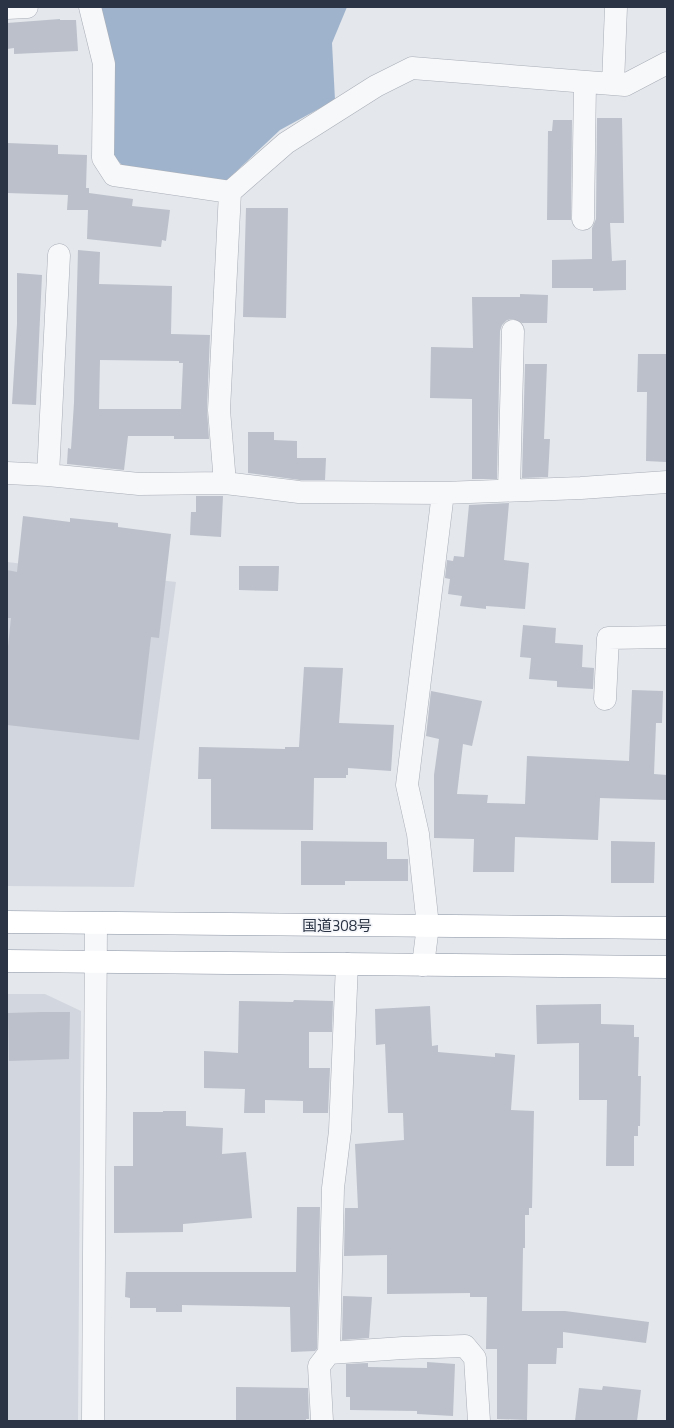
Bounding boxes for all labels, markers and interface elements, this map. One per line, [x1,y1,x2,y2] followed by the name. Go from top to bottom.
[302,914,372,937] street label: 国道308号

